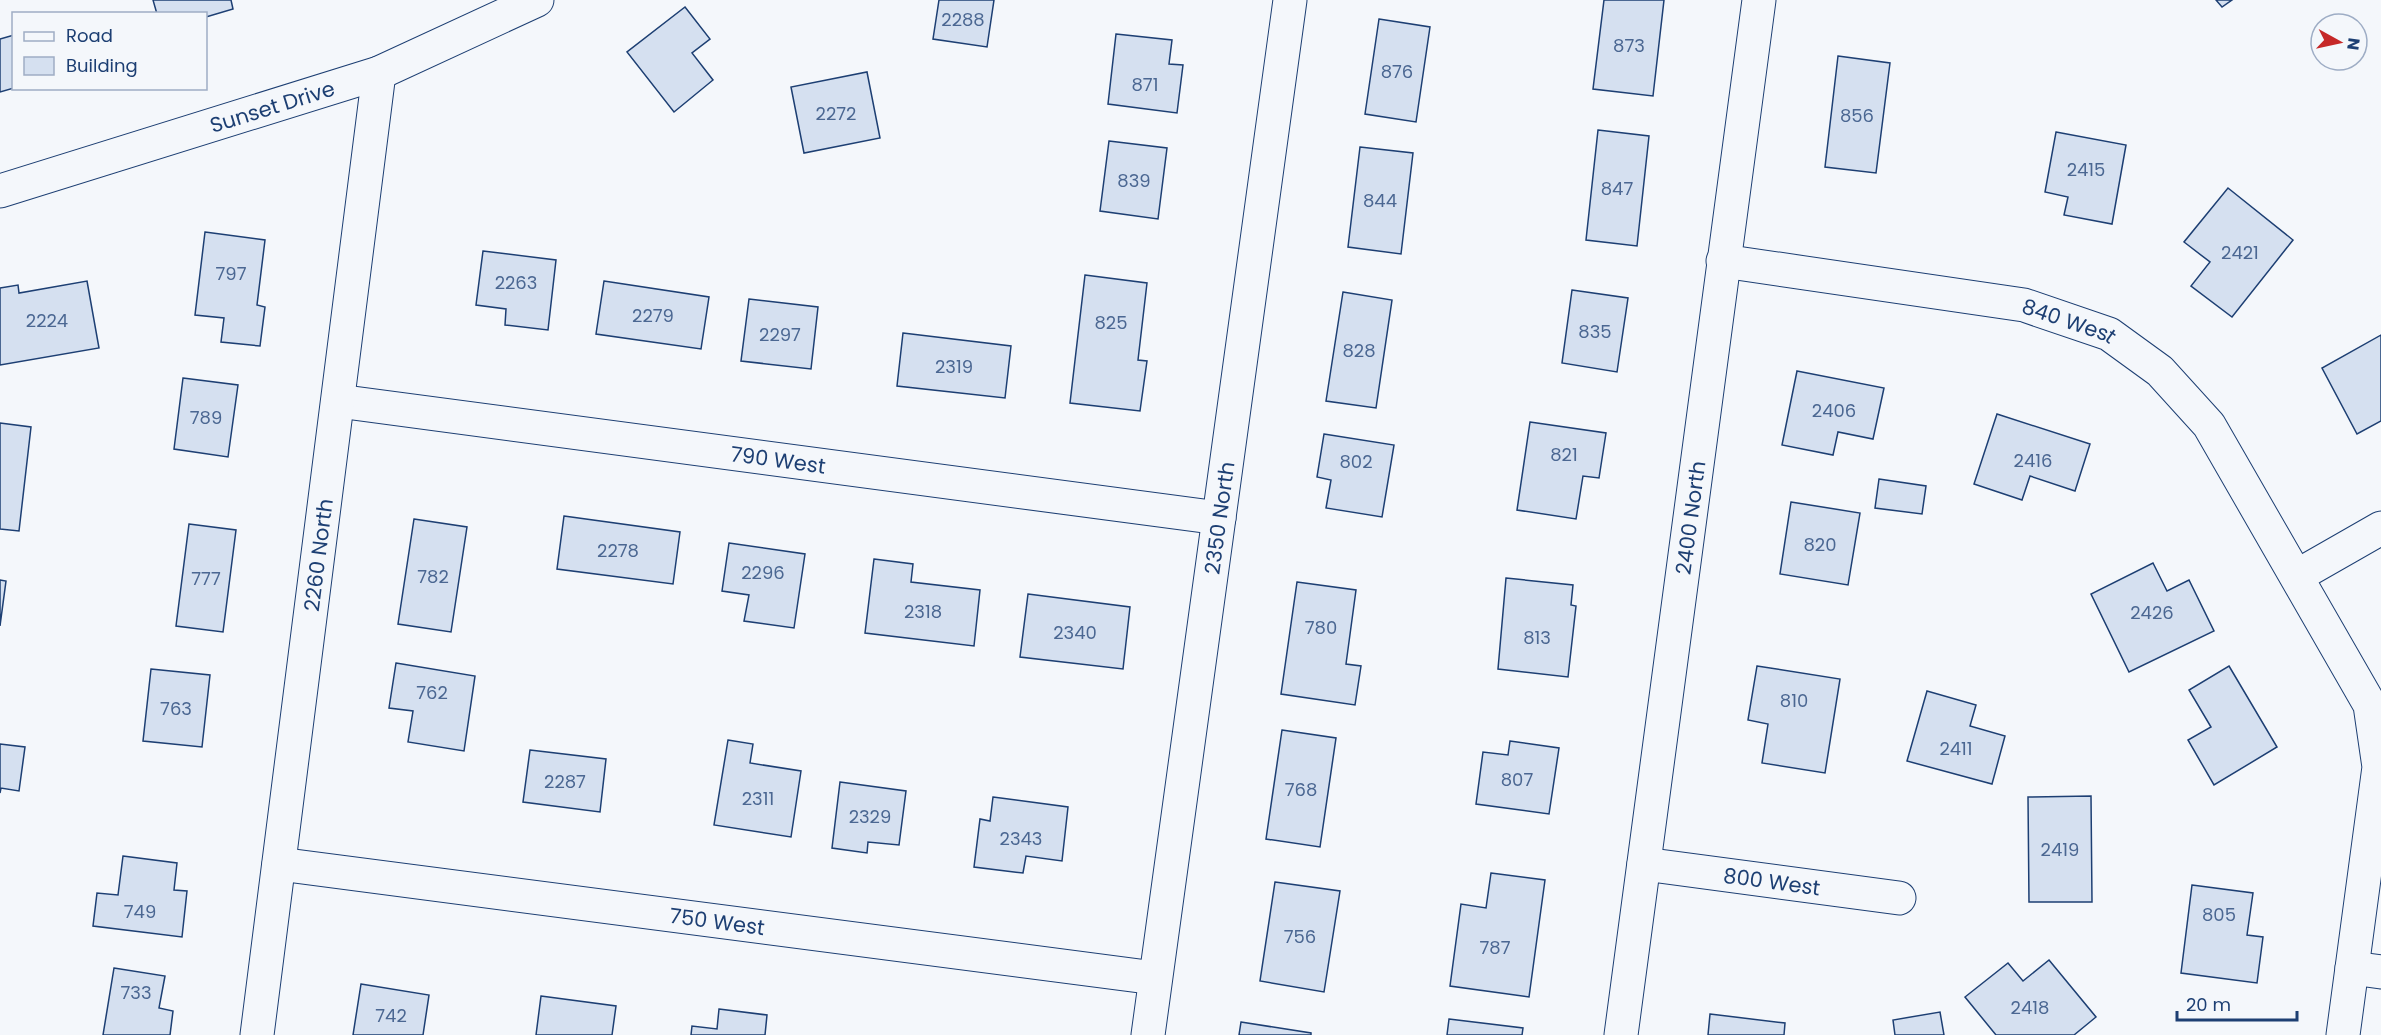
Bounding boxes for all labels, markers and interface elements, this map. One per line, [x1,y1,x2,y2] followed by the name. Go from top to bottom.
[941,7,985,32] house number: 2288
[12,12,207,90] legend
[2309,12,2369,72] north arrow
[66,23,113,48] text: Road
[1613,33,1645,58] house number: 873
[2341,36,2366,52] text: N
[66,53,138,78] text: Building
[1381,59,1413,84] house number: 876
[1132,72,1158,97] house number: 871
[206,73,338,139] street label: Sunset Drive
[816,101,856,126] house number: 2272
[1840,103,1874,128] house number: 856
[2067,157,2105,182] house number: 2415
[1117,168,1151,193] house number: 839
[1601,176,1633,201] house number: 847
[1363,188,1397,213] house number: 844
[2221,240,2259,265] house number: 2421
[216,261,247,286] house number: 797
[495,270,537,295] house number: 2263
[2018,291,2123,350] street label: 840 West
[632,303,674,328] house number: 2279
[26,308,68,333] house number: 2224
[1094,310,1128,335] house number: 825
[1578,319,1612,344] house number: 835
[759,322,801,347] house number: 2297
[1342,338,1376,363] house number: 828
[935,354,973,379] house number: 2319
[1812,398,1856,423] house number: 2406
[190,405,222,430] house number: 789
[729,439,827,480] street label: 790 West
[1550,442,1578,467] house number: 821
[2014,448,2052,473] house number: 2416
[1339,449,1373,474] house number: 802
[1668,459,1712,576] street label: 2400 North
[1197,460,1241,576] street label: 2350 North
[296,497,339,613] street label: 2260 North
[1803,532,1837,557] house number: 820
[597,538,639,563] house number: 2278
[741,560,785,585] house number: 2296
[417,564,449,589] house number: 782
[191,566,221,591] house number: 777
[904,599,942,624] house number: 2318
[2130,600,2174,625] house number: 2426
[1305,615,1337,640] house number: 780
[1053,620,1097,645] house number: 2340
[1523,625,1551,650] house number: 813
[416,680,448,705] house number: 762
[1780,688,1808,713] house number: 810
[160,696,192,721] house number: 763
[1939,736,1973,761] house number: 2411
[1501,767,1533,792] house number: 807
[544,769,586,794] house number: 2287
[1285,777,1317,802] house number: 768
[742,786,774,811] house number: 2311
[849,804,891,829] house number: 2329
[1000,826,1042,851] house number: 2343
[2041,837,2079,862] house number: 2419
[1722,860,1822,902] street label: 800 West
[124,899,156,924] house number: 749
[668,900,767,942] street label: 750 West
[2202,902,2236,927] house number: 805
[1284,924,1316,949] house number: 756
[1479,935,1511,960] house number: 787
[120,980,152,1005] house number: 733
[2177,984,2297,1022] scale bar
[2186,992,2231,1017] text: 20 m
[2011,995,2049,1020] house number: 2418
[375,1003,407,1028] house number: 742

